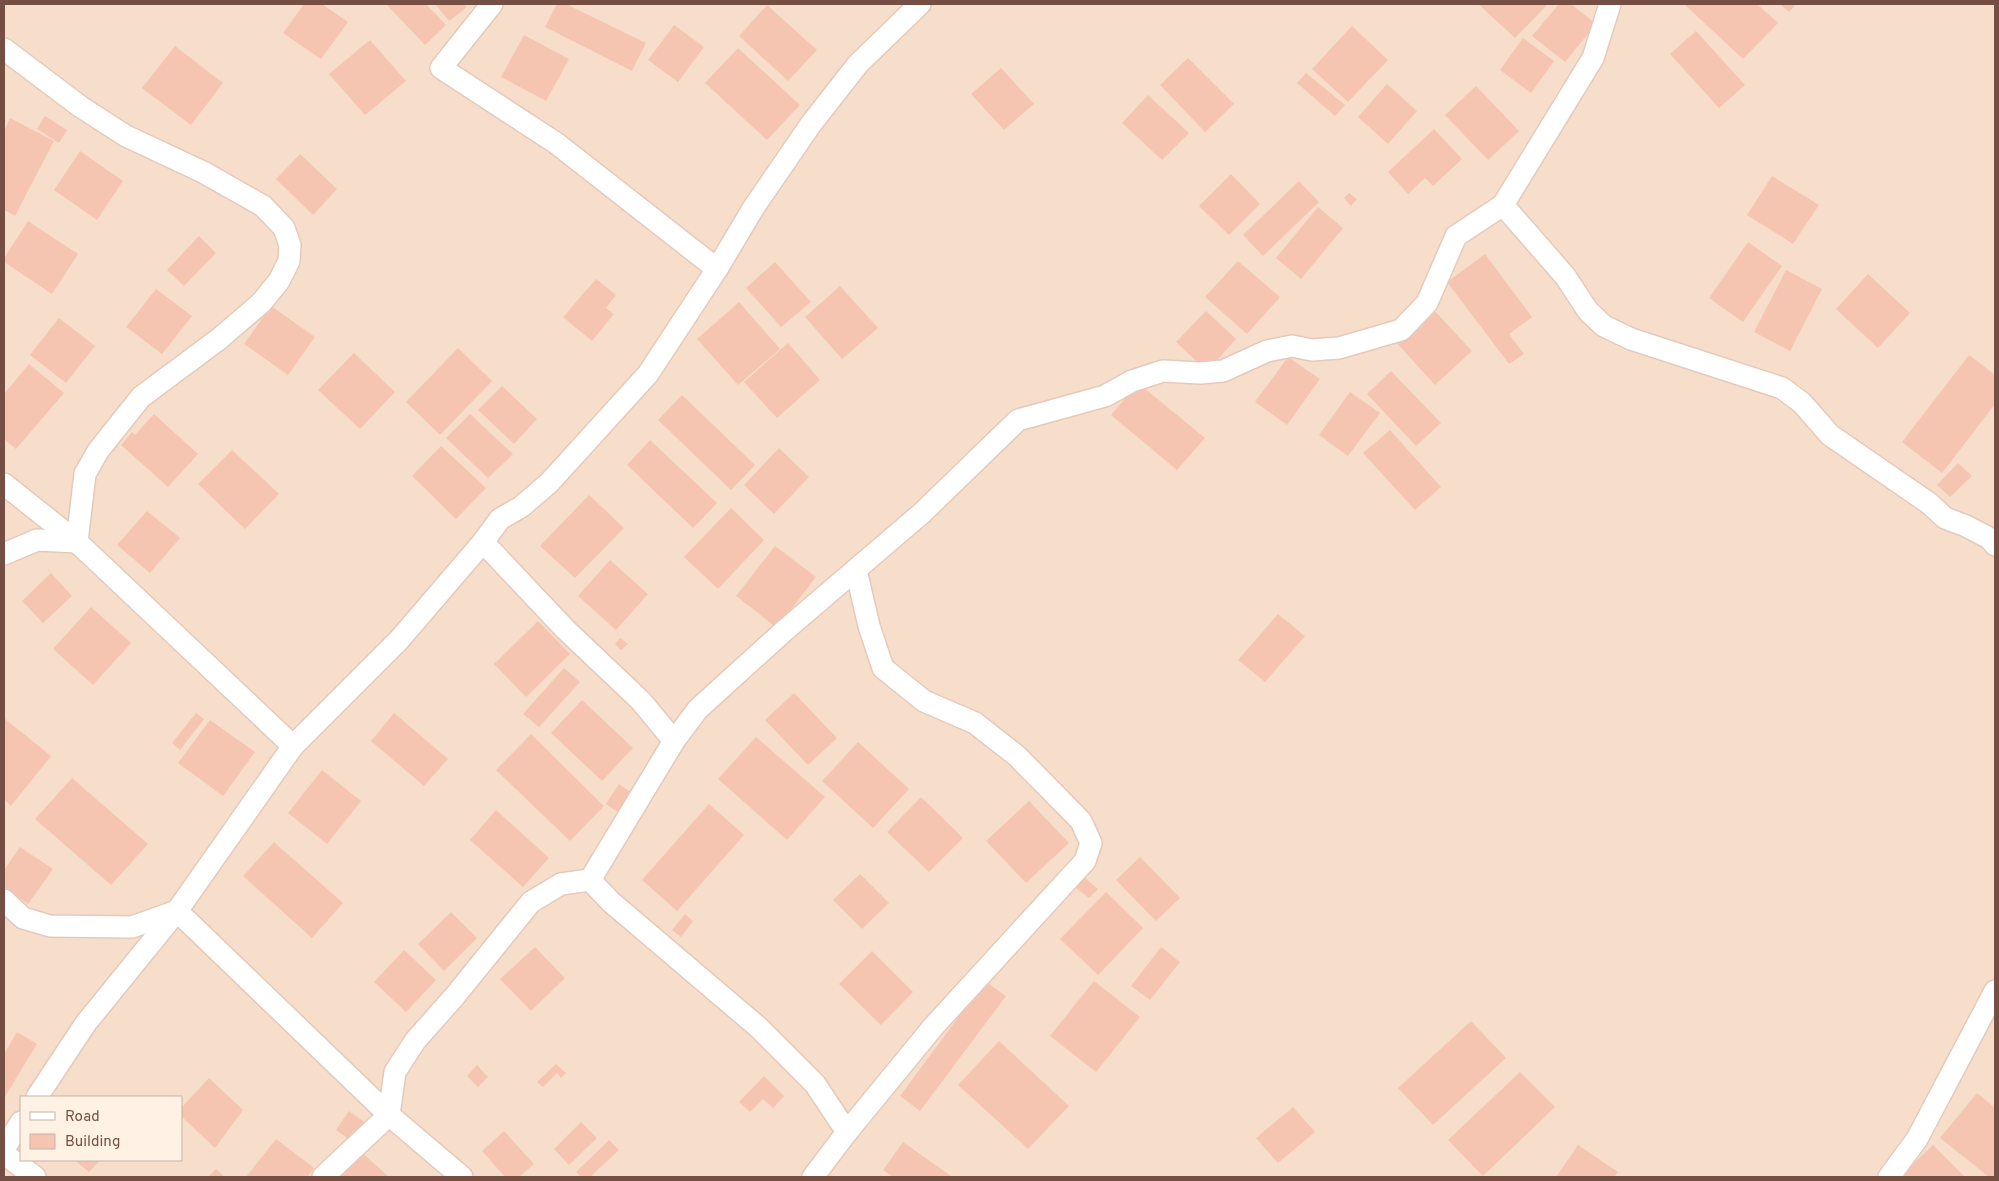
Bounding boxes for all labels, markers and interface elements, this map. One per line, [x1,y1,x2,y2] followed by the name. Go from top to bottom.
[20,1096,182,1161] legend
[65,1108,100,1127] text: Road
[65,1133,120,1152] text: Building

